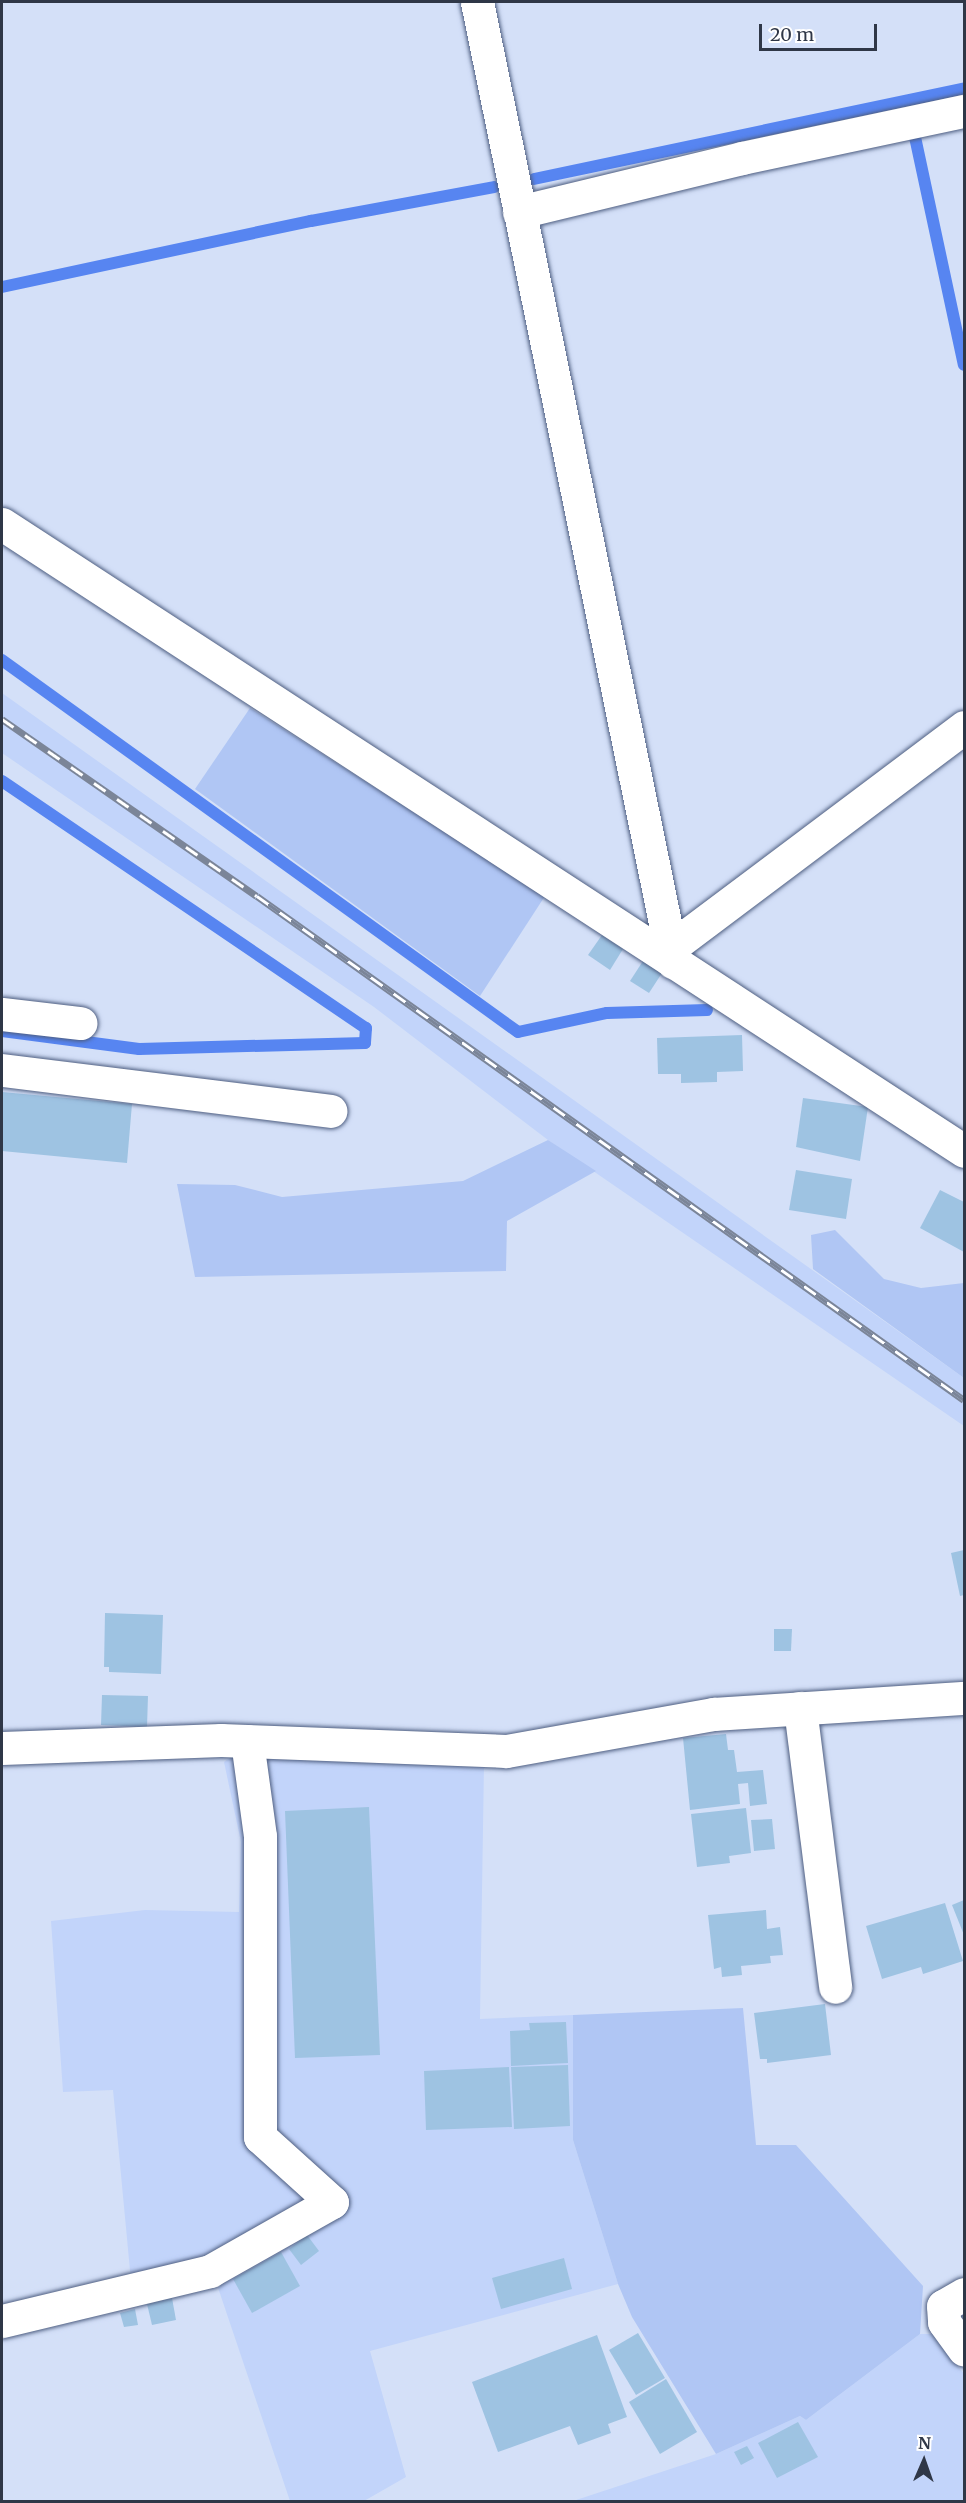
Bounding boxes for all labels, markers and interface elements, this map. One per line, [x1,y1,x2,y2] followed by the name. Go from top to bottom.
[762,12,880,50] scale bar
[770,23,814,46] text: 20 m
[894,2431,954,2491] north arrow
[918,2433,931,2453] text: N

